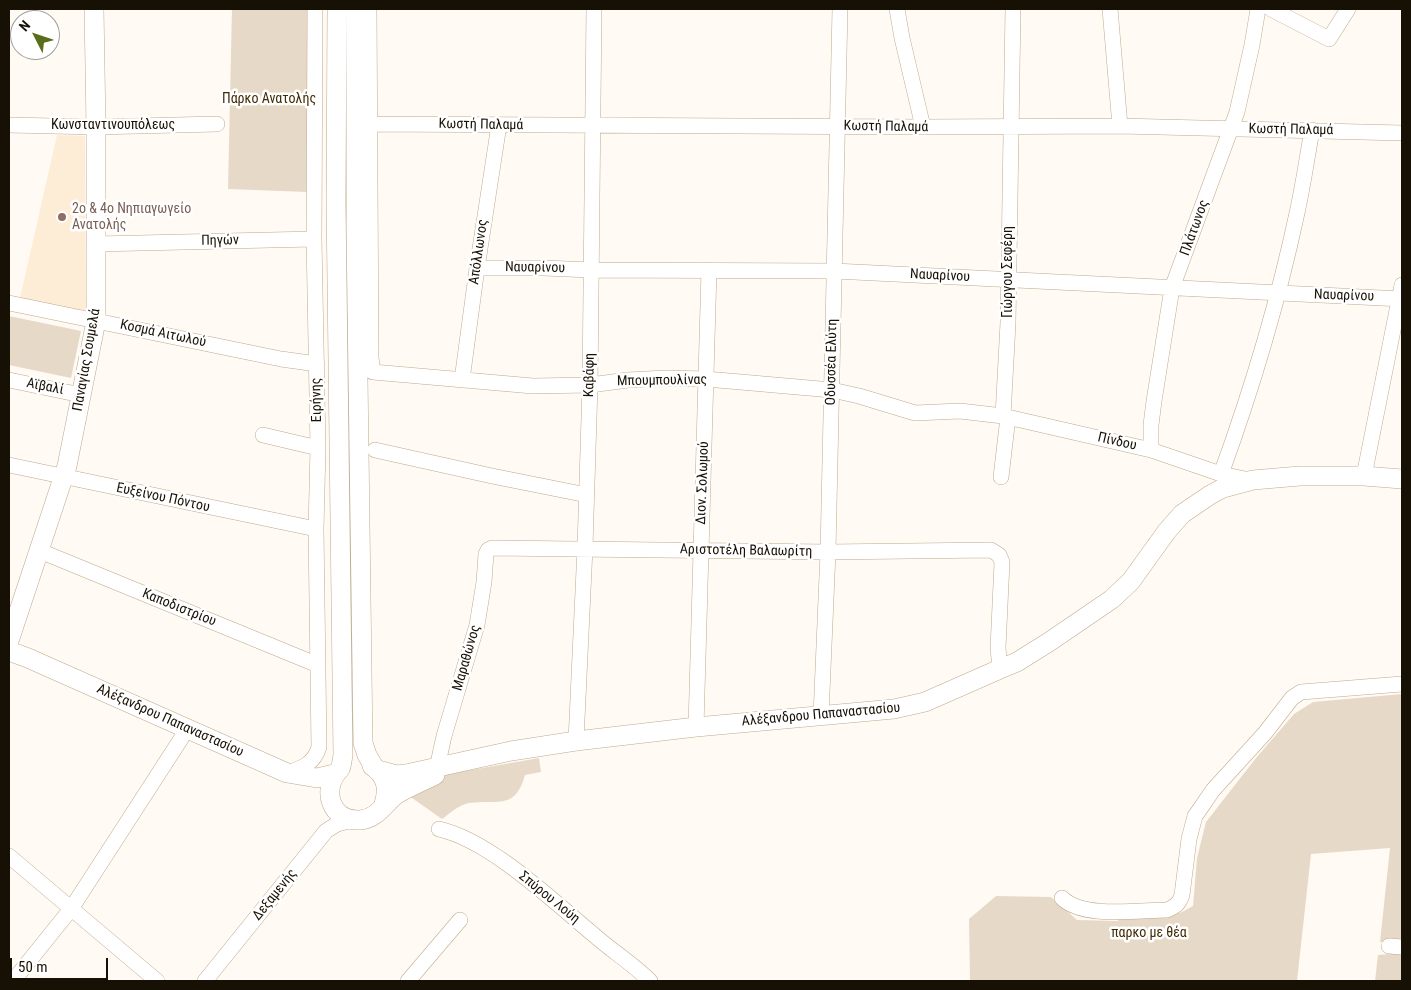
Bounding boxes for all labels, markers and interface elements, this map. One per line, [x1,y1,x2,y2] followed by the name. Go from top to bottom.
[10,10,60,60] north arrow
[16,17,33,34] text: N
[222,91,316,107] park label: Πάρκο Ανατολής
[439,116,523,134] street label: Κωστή Παλαμά
[51,117,175,133] street label: Κωνσταντινουπόλεως
[844,118,928,136] street label: Κωστή Παλαμά
[1249,121,1333,139] street label: Κωστή Παλαμά
[1177,198,1213,258] street label: Πλάτωνος
[72,201,191,233] place label: 2ο & 4ο Νηπιαγωγείο Ανατολής
[56,211,68,223] marker: 2ο & 4ο Νηπιαγωγείο Ανατολής
[466,218,492,286] street label: Απόλλωνος
[1000,226,1016,318] street label: Γιώργου Σεφέρη
[201,232,239,250] street label: Πηγών
[505,259,565,277] street label: Ναυαρίνου
[910,266,970,286] street label: Ναυαρίνου
[1314,287,1374,305] street label: Ναυαρίνου
[70,307,104,413] street label: Παναγίας Σουμελά
[118,317,208,351] street label: Κοσμά Αιτωλού
[823,319,841,405] street label: Οδυσσέα Ελύτη
[581,353,599,397] street label: Καβάφη
[617,372,707,390] street label: Μπουμπουλίνας
[25,375,65,399] street label: Αϊβαλί
[308,378,326,422] street label: Ειρήνης
[1096,429,1138,455] street label: Πίνδου
[693,441,713,525] street label: Διον. Σολωμού
[115,480,211,516] street label: Ευξείνου Πόντου
[680,541,812,561] street label: Αριστοτέλη Βαλαωρίτη
[140,586,218,630] street label: Καποδιστρίου
[450,623,484,693] street label: Μαραθώνος
[94,681,246,761] street label: Αλέξανδρου Παπαναστασίου
[741,700,901,730] street label: Αλέξανδρου Παπαναστασίου
[249,866,301,924] street label: Δεξαμενής
[515,868,583,928] street label: Σπύρου Λούη
[1111,925,1187,941] park label: παρκο με θέα
[12,948,110,980] scale bar
[18,958,48,976] text: 50 m

